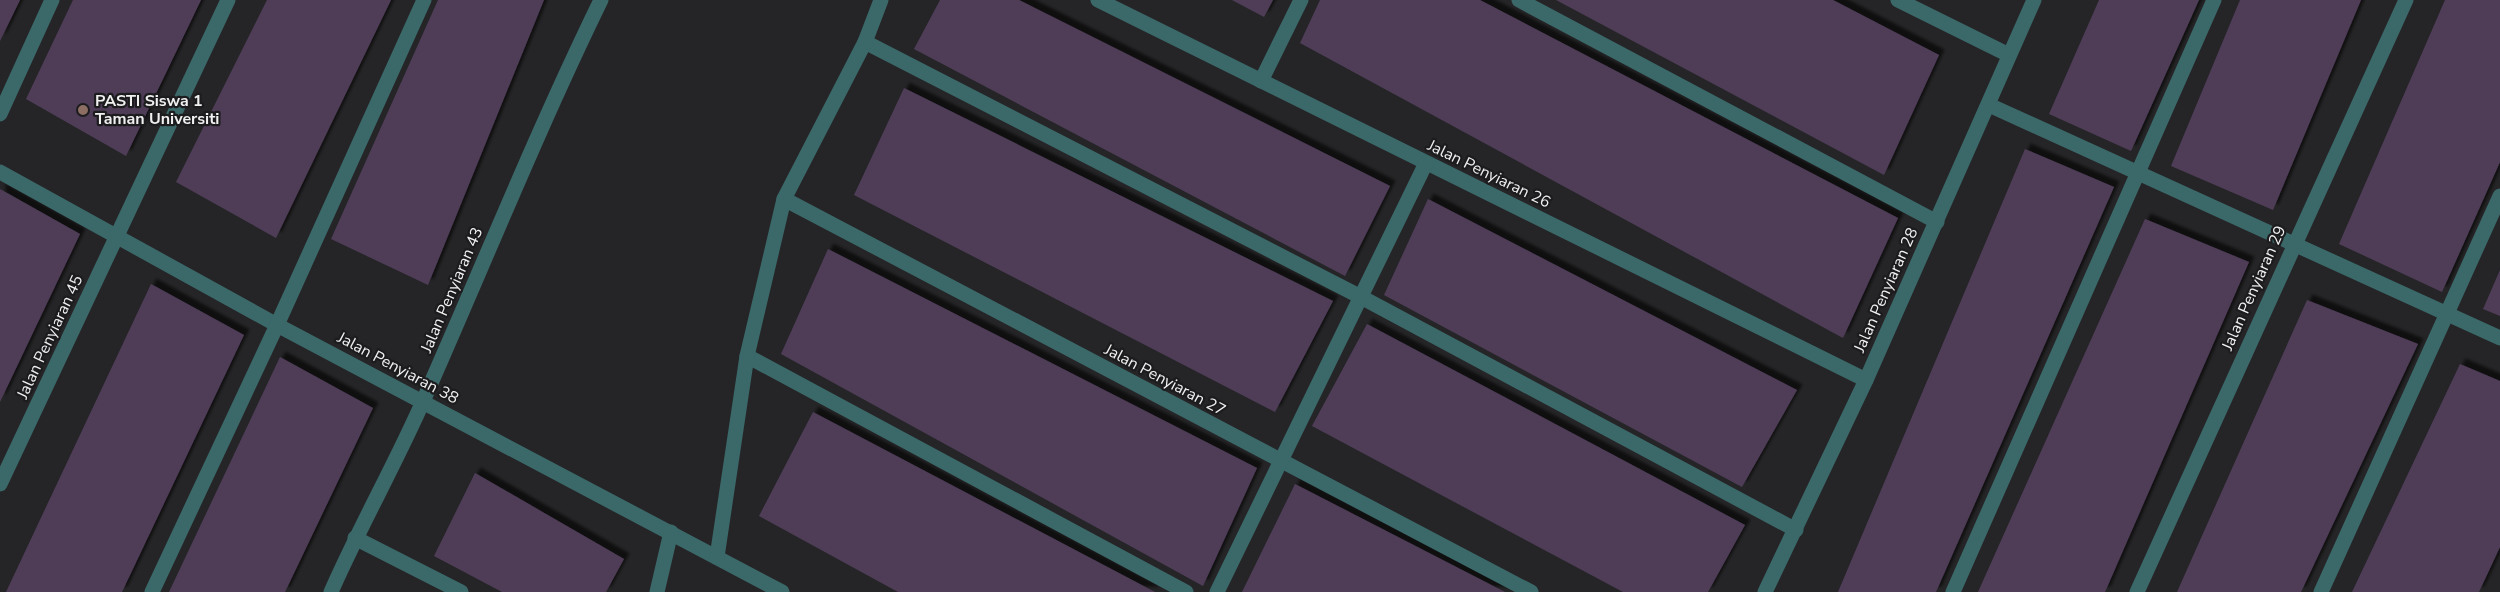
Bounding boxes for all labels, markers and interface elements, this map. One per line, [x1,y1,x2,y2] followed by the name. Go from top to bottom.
[95,90,219,130] place label: PASTI Siswa 1 Taman Universiti
[76,103,90,117] marker: PASTI Siswa 1 Taman Universiti
[1423,134,1554,213] street label: Jalan Penyiaran 26
[2216,222,2291,355] street label: Jalan Penyiaran 29
[415,224,488,357] street label: Jalan Penyiaran 43
[1848,224,1923,357] street label: Jalan Penyiaran 28
[11,271,88,403] street label: Jalan Penyiaran 45
[333,326,462,409] street label: Jalan Penyiaran 38
[1100,338,1229,421] street label: Jalan Penyiaran 27

